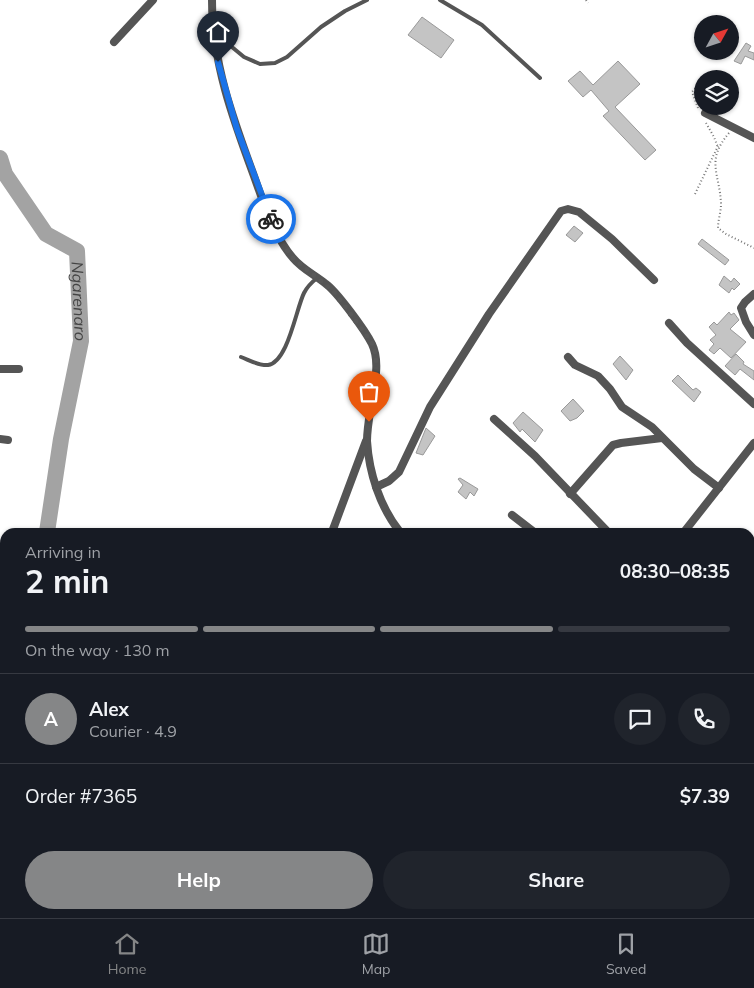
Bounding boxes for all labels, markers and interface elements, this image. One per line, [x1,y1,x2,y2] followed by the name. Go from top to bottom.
[197,11,239,62] pin
[694,15,739,60] north arrow
[694,15,739,115] map controls
[204,18,232,46] icon: home
[694,70,739,115] button: layers
[246,194,296,244] courier
[257,205,285,233] icon: bike
[67,261,91,341] water label: Ngarenaro
[348,371,390,422] pin
[355,378,383,406] icon: bag
[25,542,101,562] text: Arriving in
[620,559,730,583] text: 08:30–08:35
[25,561,109,601] text: 2 min
[25,640,170,660] text: On the way · 130 m
[614,693,666,745] button: chat
[678,693,730,745] button: phone
[89,697,129,721] text: Alex
[44,707,58,731] text: A
[89,721,177,741] text: Courier · 4.9
[25,784,137,808] text: Order #7365
[680,784,730,808] text: $7.39
[25,851,373,909] button: Help
[383,851,730,909] button: Share
[108,930,146,978] tab: Home
[362,930,391,978] tab: Map
[606,930,646,978] tab: Saved

